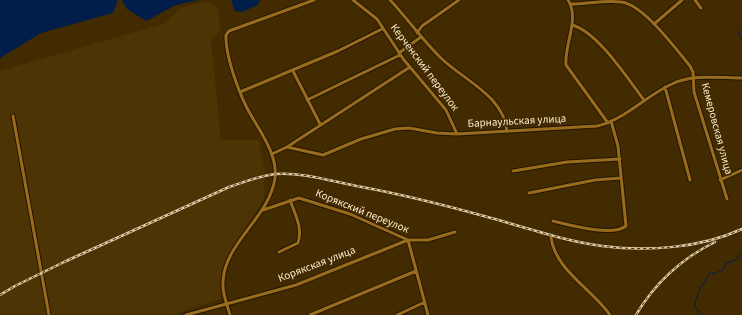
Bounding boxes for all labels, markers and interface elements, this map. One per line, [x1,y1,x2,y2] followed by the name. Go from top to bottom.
[387,22,461,114] street label: Керченский переулок
[697,82,735,176] street label: Кемеровская улица
[467,113,567,131] street label: Барнаульская улица
[313,187,411,237] street label: Корякский переулок
[276,244,358,286] street label: Корякская улица

